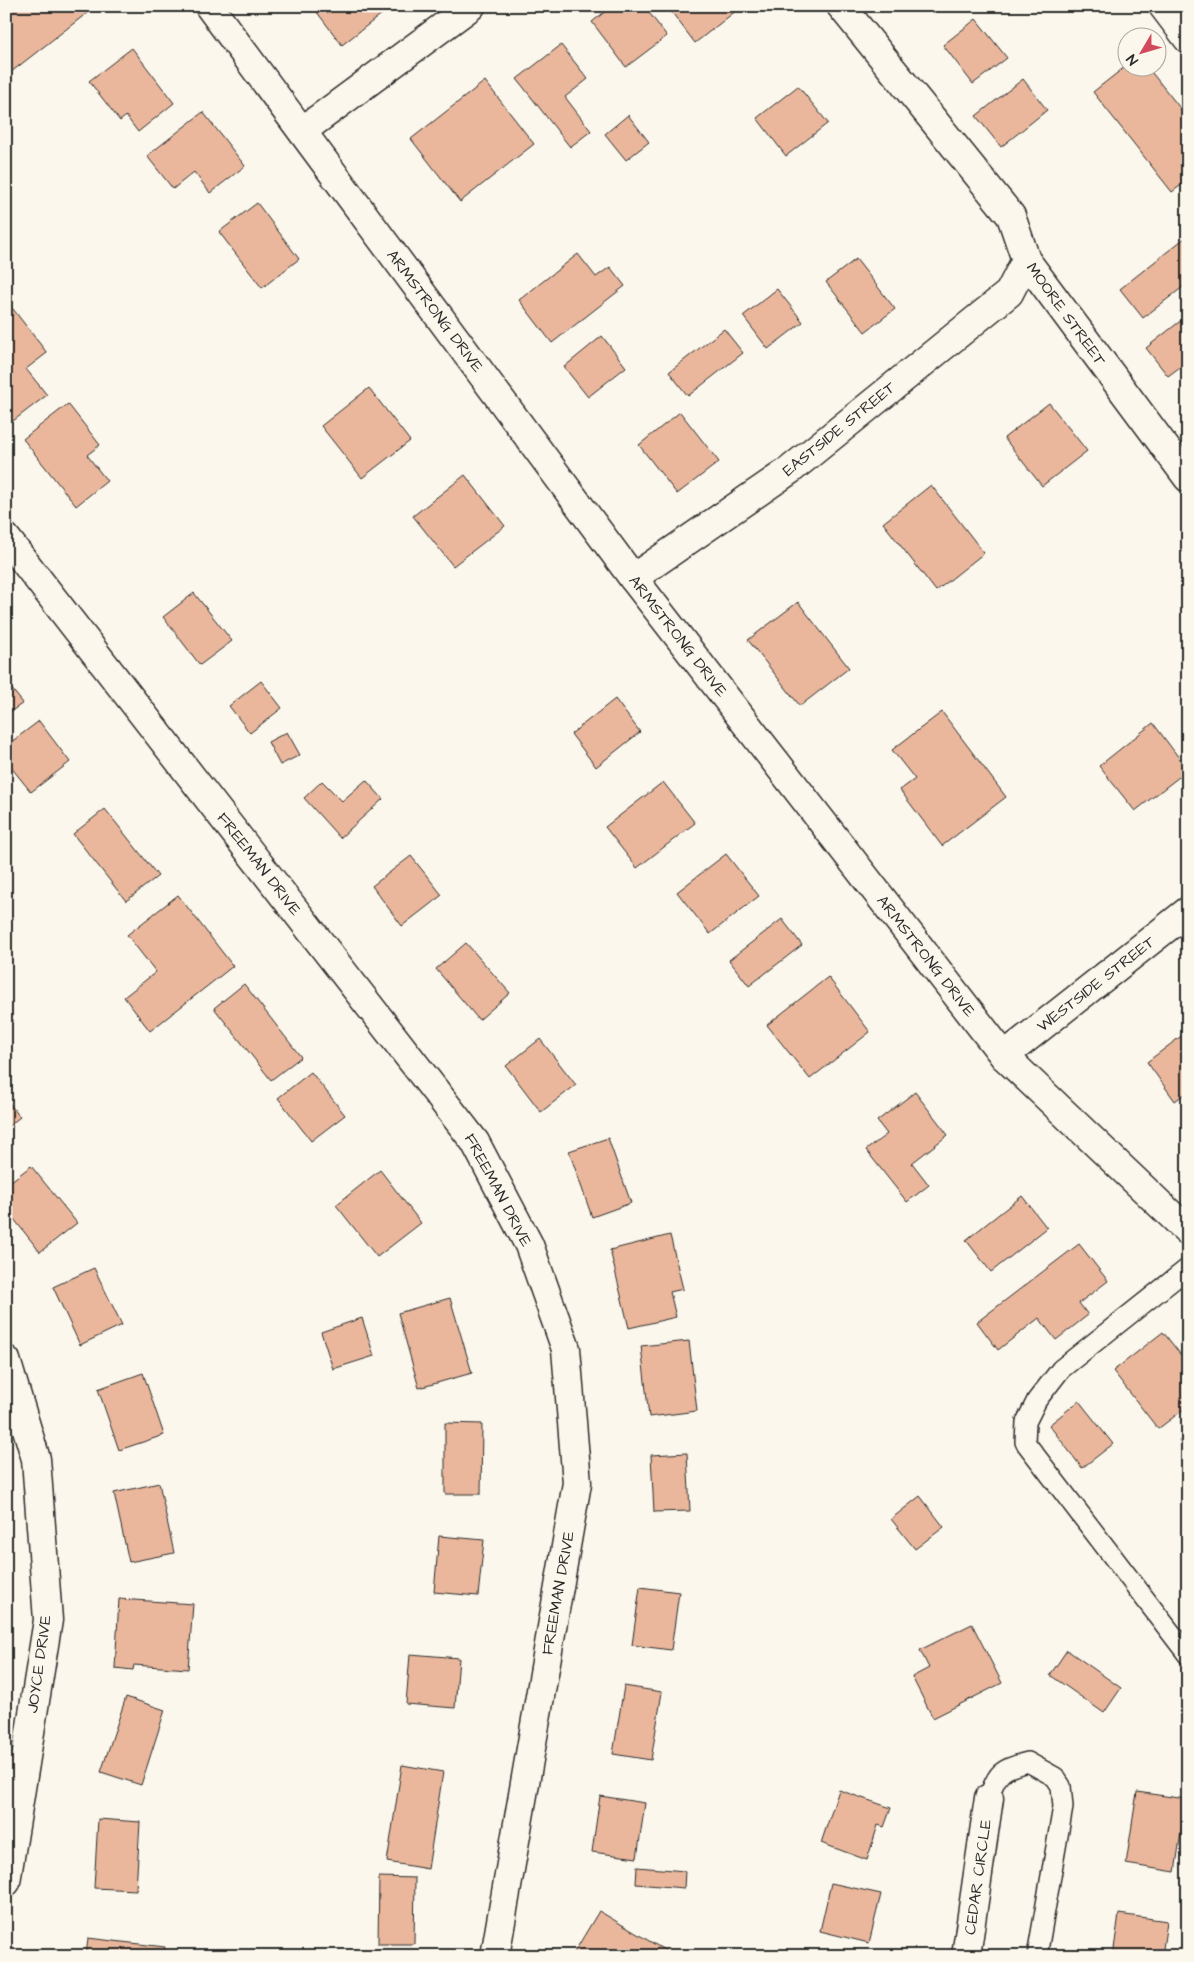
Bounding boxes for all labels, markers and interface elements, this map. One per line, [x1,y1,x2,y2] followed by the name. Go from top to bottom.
[1116,28,1166,78] north arrow
[1122,50,1143,69] text: N
[382,245,489,377] street label: ARMSTRONG DRIVE
[1021,258,1111,370] street label: MOORE STREET
[778,377,900,481] street label: EASTSIDE STREET
[624,571,733,702] street label: ARMSTRONG DRIVE
[212,808,306,920] street label: FREEMAN DRIVE
[872,891,981,1022] street label: ARMSTRONG DRIVE
[1032,931,1160,1037] street label: WESTSIDE STREET
[459,1130,537,1251] street label: FREEMAN DRIVE
[536,1529,580,1656] street label: FREEMAN DRIVE
[21,1613,57,1714] street label: JOYCE DRIVE
[959,1817,997,1936] street label: CEDAR CIRCLE

